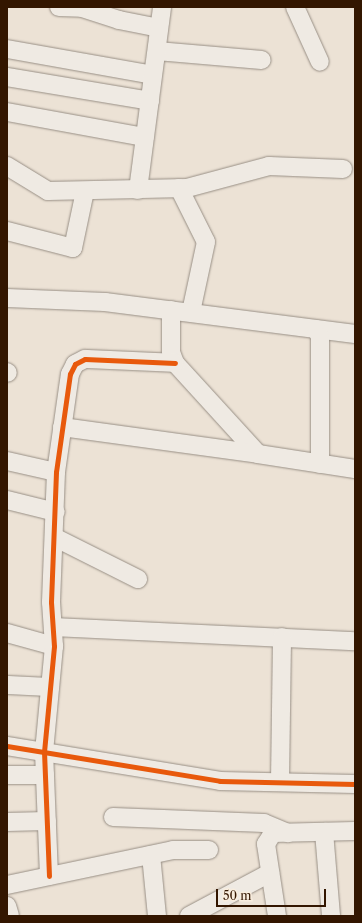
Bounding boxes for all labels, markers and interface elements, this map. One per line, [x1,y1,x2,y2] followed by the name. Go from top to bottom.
[218,881,328,907] scale bar
[223,888,252,903] text: 50 m

